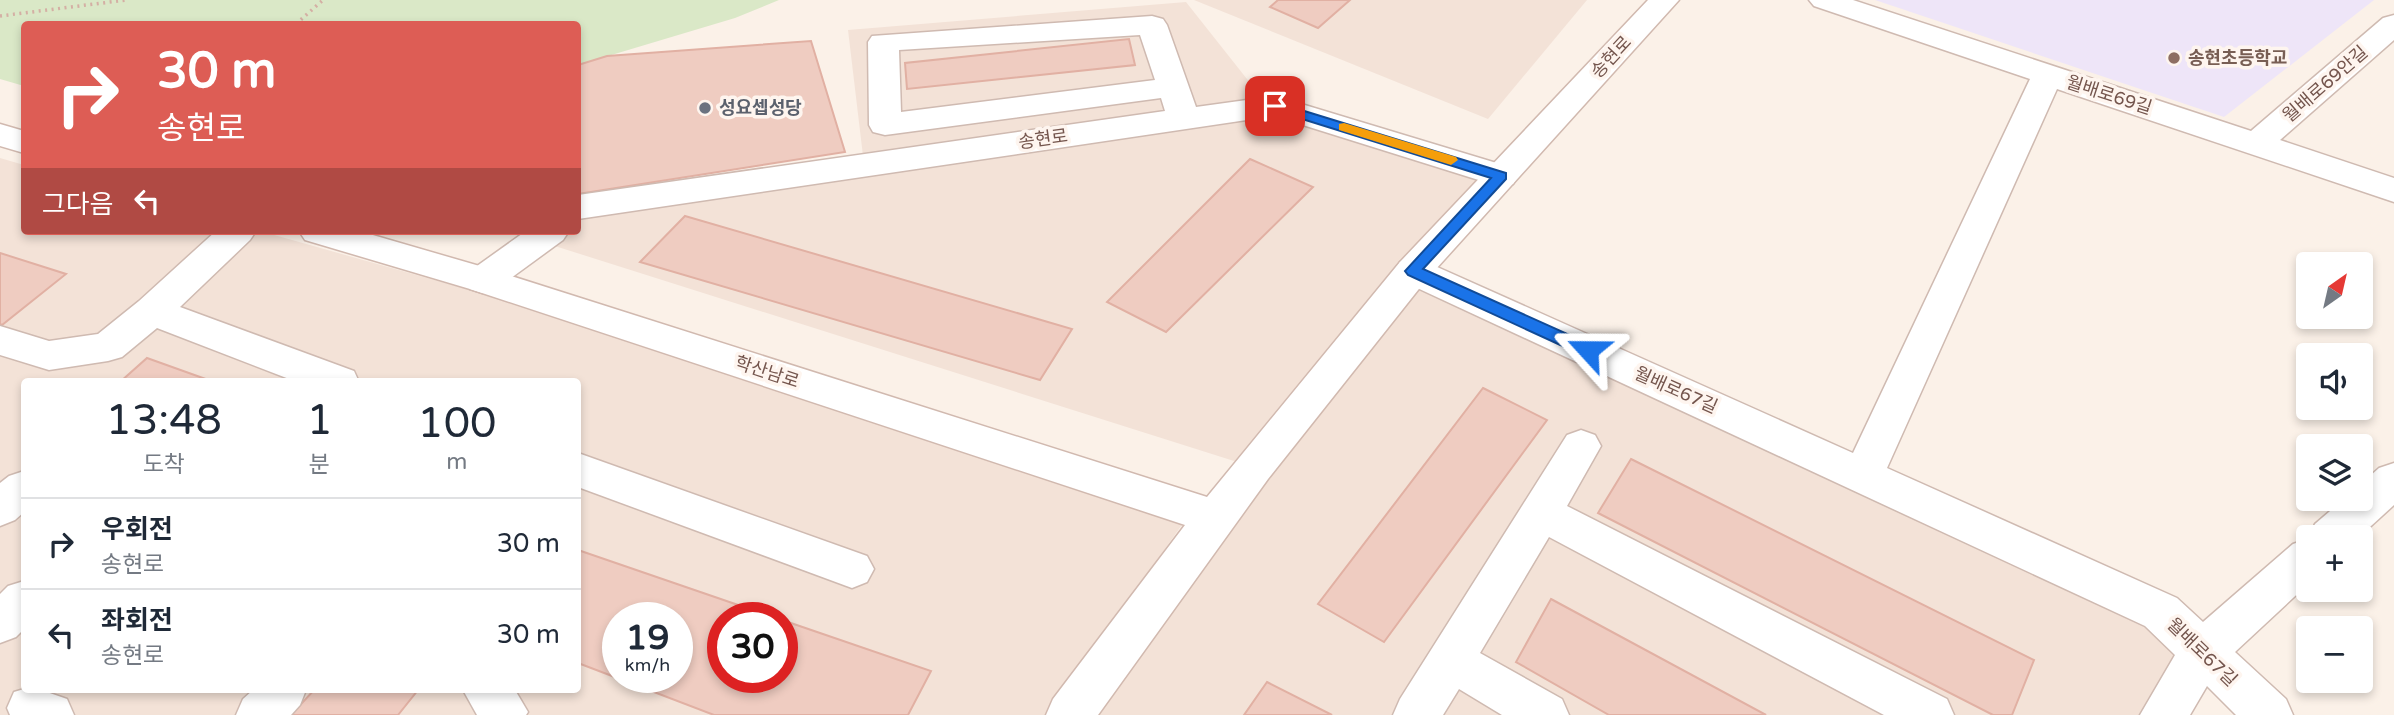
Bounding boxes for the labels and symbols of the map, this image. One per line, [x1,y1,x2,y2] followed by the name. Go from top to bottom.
[1586,31,1636,83] street label: 송현로
[2278,41,2372,127] street label: 월배로69안길
[2188,47,2287,69] place label: 송현초등학교
[2166,50,2182,66] marker: 송현초등학교
[2063,71,2155,119] street label: 월배로69길
[1245,76,1305,136] pin
[719,97,802,119] place label: 성요셉성당
[697,100,713,116] marker: 성요셉성당
[1017,125,1069,153] street label: 송현로
[2296,252,2373,329] north arrow
[1551,313,1625,387] position arrow
[732,351,802,393] street label: 학산남로
[1631,362,1721,418] street label: 월배로67길
[707,602,798,693] speed limit sign: 30
[2162,613,2242,691] street label: 월배로67길

